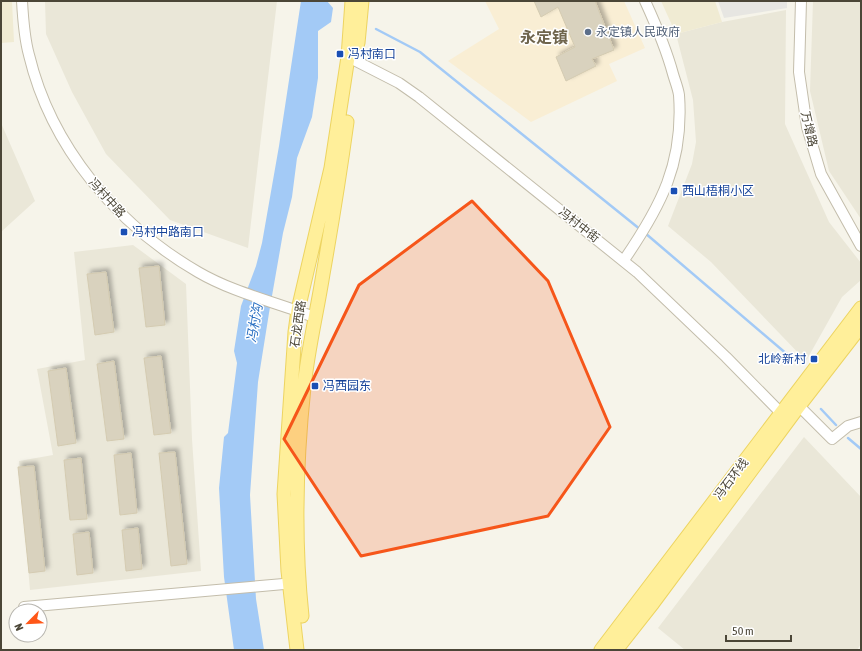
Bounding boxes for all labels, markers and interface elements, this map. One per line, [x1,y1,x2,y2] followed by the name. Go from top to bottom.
[596,25,680,39] place label: 永定镇人民政府
[583,27,593,37] marker: 永定镇人民政府
[520,28,568,46] district label: 永定镇
[348,47,396,61] place label: 冯村南口
[335,49,345,59] marker: 冯村南口
[798,110,820,148] street label: 万增路
[86,175,128,221] street label: 冯村中路
[682,184,754,198] place label: 西山梧桐小区
[669,186,679,196] marker: 西山梧桐小区
[556,205,602,245] street label: 冯村中街
[132,225,204,239] place label: 冯村中路南口
[119,227,129,237] marker: 冯村中路南口
[288,299,308,349] street label: 石龙西路
[244,301,266,344] water label: 冯村沟
[758,352,807,366] place label: 北岭新村
[809,354,819,364] marker: 北岭新村
[323,379,371,393] place label: 冯西园东
[310,381,320,391] marker: 冯西园东
[711,456,751,502] street label: 冯石环线
[8,603,48,643] north arrow
[726,617,791,643] scale bar
[12,622,26,632] text: N
[732,624,754,638] text: 50 m

